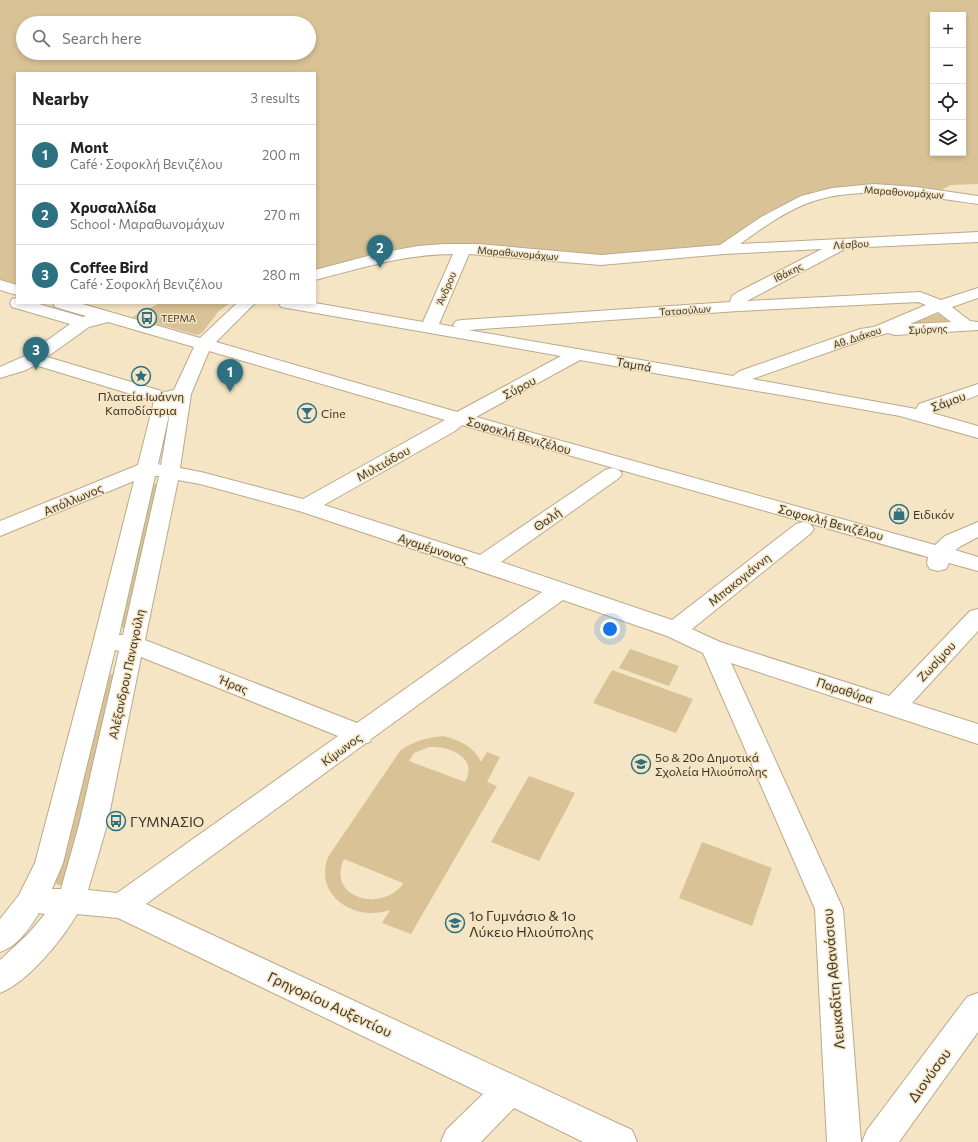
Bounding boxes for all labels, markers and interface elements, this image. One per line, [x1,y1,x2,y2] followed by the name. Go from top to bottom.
[930,12,966,156] map controls
[930,12,966,48] button: +
[16,16,316,60] search box
[30,27,52,49] icon: search
[62,29,141,47] text: Search here
[930,48,966,84] button: −
[930,84,966,120] button: locate
[32,88,89,109] text: Nearby
[251,90,300,106] text: 3 results
[930,120,966,156] button: layers
[70,138,108,156] text: Mont
[42,147,48,163] text: 1
[262,147,300,163] text: 200 m
[70,156,223,172] text: Café · Σοφοκλή Βενιζέλου
[864,183,944,201] street label: Μαραθονομάχων
[70,198,156,216] text: Χρυσαλλίδα
[41,207,49,223] text: 2
[264,207,300,223] text: 270 m
[70,216,225,232] text: School · Μαραθωνομάχων
[367,235,393,268] pin: 2
[833,237,870,251] street label: Λέσβου
[477,243,559,263] street label: Μαραθωνομάχων
[70,258,148,276] text: Coffee Bird
[771,260,805,284] street label: Ιθάκης
[41,267,49,283] text: 3
[263,267,300,283] text: 280 m
[433,269,458,307] street label: Άνδρου
[70,276,223,292] text: Café · Σοφοκλή Βενιζέλου
[659,302,711,318] street label: Ταταούλων
[136,307,158,329] bus stop icon: ΤΕΡΜΑ
[161,312,196,324] place label: ΤΕΡΜΑ
[908,322,948,336] street label: Σμύρνης
[831,323,883,350] street label: Αθ. Διάκου
[23,337,49,370] pin: 3
[615,354,653,374] street label: Ταμπά
[217,359,243,392] pin: 1
[130,365,152,387] place icon: Πλατεία Ιωάννη Καποδίστρια
[500,372,538,401] street label: Σύρου
[929,388,967,414] street label: Σάμου
[98,389,184,417] place label: Πλατεία Ιωάννη Καποδίστρια
[296,402,318,424] bar icon: Cine
[321,406,346,420] place label: Cine
[465,413,573,457] street label: Σοφοκλή Βενιζέλου
[354,442,412,483] street label: Μιλτιάδου
[41,480,105,518] street label: Απόλλωνος
[777,501,885,543] street label: Σοφοκλή Βενιζέλου
[888,503,910,525] shop icon: Ειδικόν
[531,505,563,533] street label: Θαλή
[913,507,954,521] place label: Ειδικόν
[396,530,470,566] street label: Αγαμέμνονος
[705,550,773,608] street label: Μπακογιάννη
[105,608,147,740] street label: Αλέξανδρου Παναγούλη
[600,619,620,639] your location
[914,638,958,684] street label: Ζωσίμου
[217,672,251,696] street label: Ήρας
[815,674,875,706] street label: Παραθύρα
[318,730,364,768] street label: Κίμωνος
[655,750,768,778] place label: 5ο & 20ο Δημοτικά Σχολεία Ηλιούπολης
[630,753,652,775] school or university icon: 5ο & 20ο Δημοτικά Σχολεία Ηλιούπολης
[105,810,127,832] bus stop icon: ΓΥΜΝΑΣΙΟ
[130,813,204,830] place label: ΓΥΜΝΑΣΙΟ
[469,907,594,940] place label: 1ο Γυμνάσιο & 1ο Λύκειο Ηλιούπολης
[818,908,848,1050] street label: Λευκαδίτη Αθανάσιου
[444,912,466,934] school or university icon: 1ο Γυμνάσιο & 1ο Λύκειο Ηλιούπολης
[265,968,395,1040] street label: Γρηγορίου Αυξεντίου
[904,1045,954,1105] street label: Διονύσου

